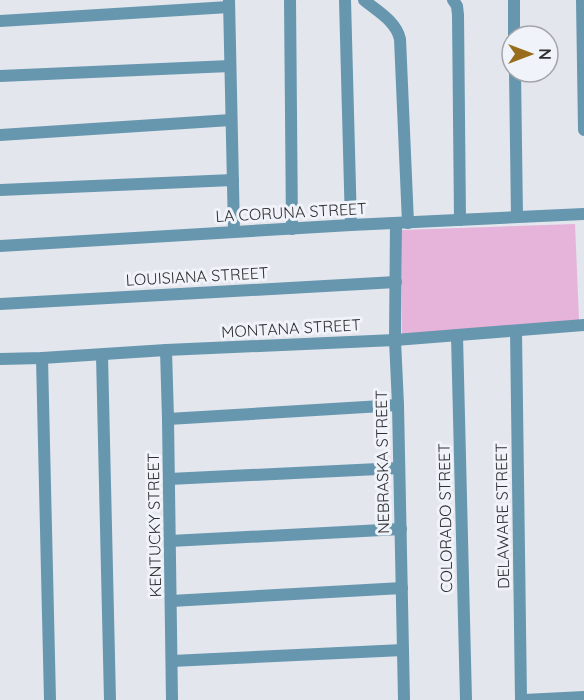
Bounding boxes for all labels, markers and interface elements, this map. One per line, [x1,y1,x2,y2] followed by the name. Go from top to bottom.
[500,24,560,84] north arrow
[535,48,555,60] text: N
[215,198,368,226] street label: LA CORUNA STREET
[125,262,269,290] street label: LOUISIANA STREET
[221,314,362,342] street label: MONTANA STREET
[371,390,393,534] street label: NEBRASKA STREET
[434,443,456,593] street label: COLORADO STREET
[491,443,513,589] street label: DELAWARE STREET
[143,452,165,598] street label: KENTUCKY STREET

